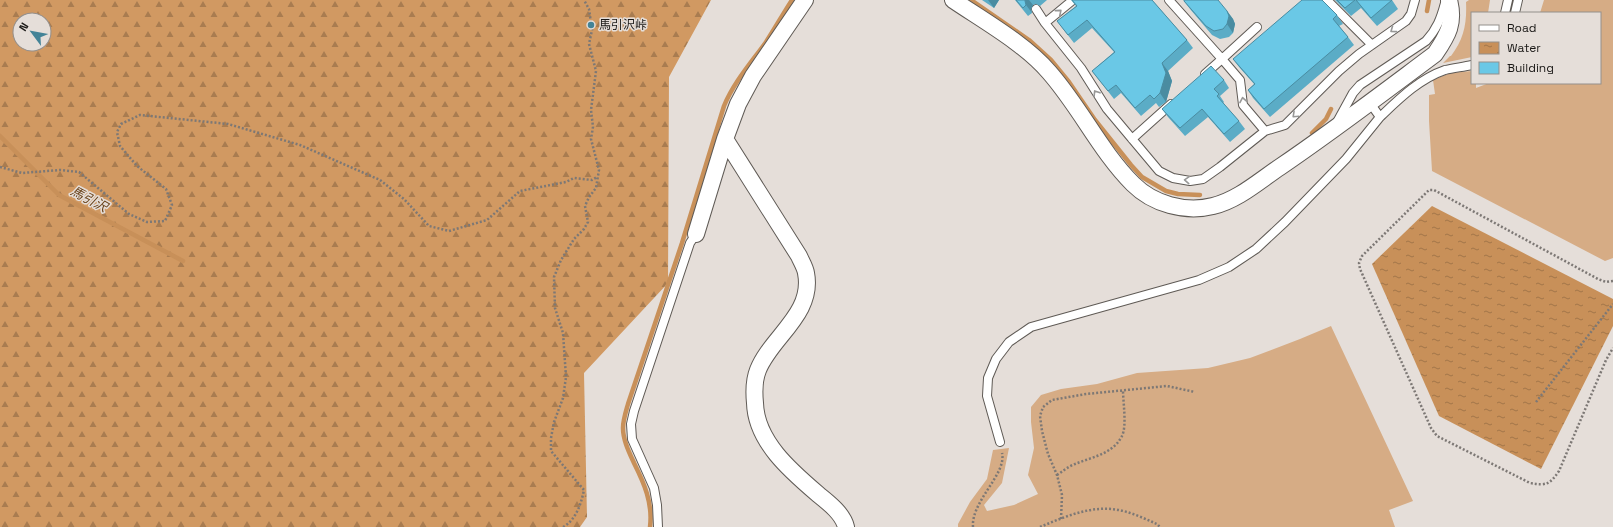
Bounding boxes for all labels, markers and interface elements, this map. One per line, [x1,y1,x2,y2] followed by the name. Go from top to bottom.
[1054,9,1061,16] one-way arrow
[12,12,52,52] north arrow
[1471,12,1601,84] legend
[599,17,647,33] place label: 馬引沢峠
[16,20,31,34] text: N
[586,20,596,30] marker: 馬引沢峠
[1507,20,1536,36] text: Road
[1390,25,1397,33] one-way arrow
[1507,40,1541,56] text: Water
[1507,60,1554,76] text: Building
[1094,90,1101,97] one-way arrow
[1239,97,1248,103] one-way arrow
[1292,110,1300,118] one-way arrow
[1184,175,1190,184] one-way arrow
[68,182,112,217] water label: 馬引沢

